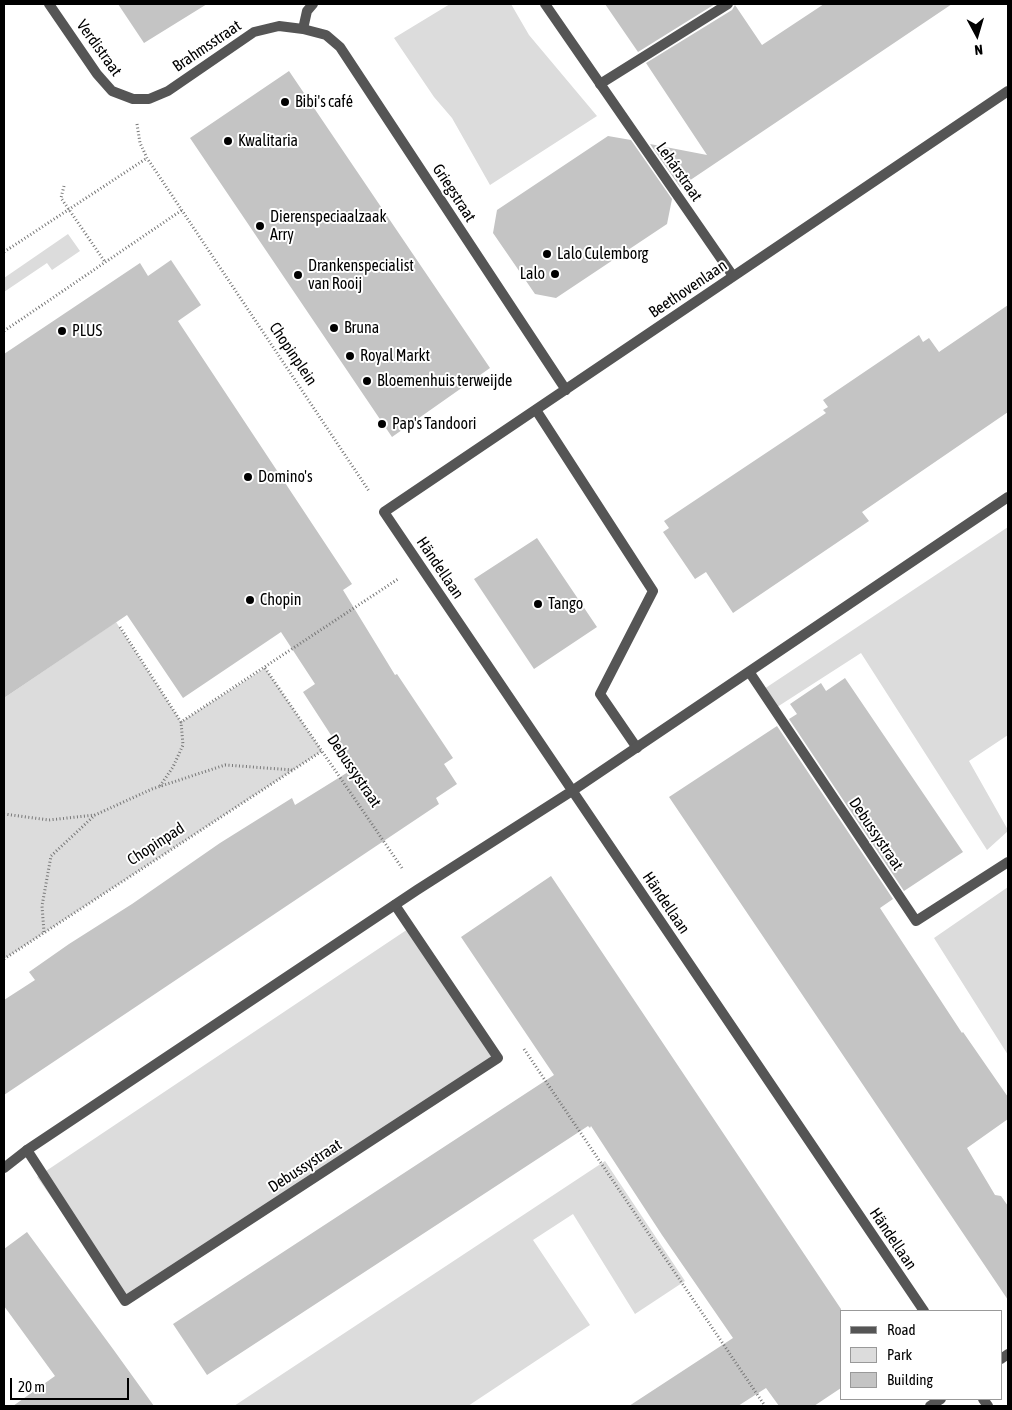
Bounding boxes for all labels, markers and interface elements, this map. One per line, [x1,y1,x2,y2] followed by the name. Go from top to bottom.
[952,10,1002,60] north arrow
[72,16,126,80] street label: Verdistraat
[169,16,245,76] street label: Brahmsstraat
[974,42,984,58] text: N
[295,92,353,112] place label: Bibi's café
[279,96,291,108] marker: Bibi's café
[238,131,298,151] place label: Kwalitaria
[222,135,234,147] marker: Kwalitaria
[652,139,706,205] street label: Lehárstraat
[428,160,480,226] street label: Griegstraat
[270,207,386,245] place label: Dierenspeciaalzaak Arry
[254,220,266,232] marker: Dierenspeciaalzaak Arry
[557,244,648,264] place label: Lalo Culemborg
[541,248,553,260] marker: Lalo Culemborg
[308,256,414,294] place label: Drankenspecialist van Rooij
[645,256,731,322] street label: Beethovenlaan
[520,264,545,284] place label: Lalo
[549,268,561,280] marker: Lalo
[292,269,304,281] marker: Drankenspecialist van Rooij
[344,318,379,338] place label: Bruna
[265,319,321,389] street label: Chopinplein
[72,321,102,341] place label: PLUS
[328,322,340,334] marker: Bruna
[56,325,68,337] marker: PLUS
[360,346,430,366] place label: Royal Markt
[344,350,356,362] marker: Royal Markt
[377,371,512,391] place label: Bloemenhuis terweijde
[361,375,373,387] marker: Bloemenhuis terweijde
[392,414,476,434] place label: Pap's Tandoori
[376,418,388,430] marker: Pap's Tandoori
[258,467,313,487] place label: Domino's
[242,471,254,483] marker: Domino's
[412,533,468,603] street label: Händellaan
[260,590,302,610] place label: Chopin
[244,594,256,606] marker: Chopin
[548,594,583,614] place label: Tango
[532,598,544,610] marker: Tango
[323,731,385,811] street label: Debussystraat
[845,794,907,874] street label: Debussystraat
[124,818,188,870] street label: Chopinpad
[638,868,694,938] street label: Händellaan
[265,1135,345,1197] street label: Debussystraat
[865,1204,921,1274] street label: Händellaan
[840,1310,1002,1400] legend
[887,1321,916,1338] text: Road
[887,1346,912,1363] text: Park
[12,1368,131,1400] scale bar
[887,1371,933,1388] text: Building
[18,1378,45,1395] text: 20 m

